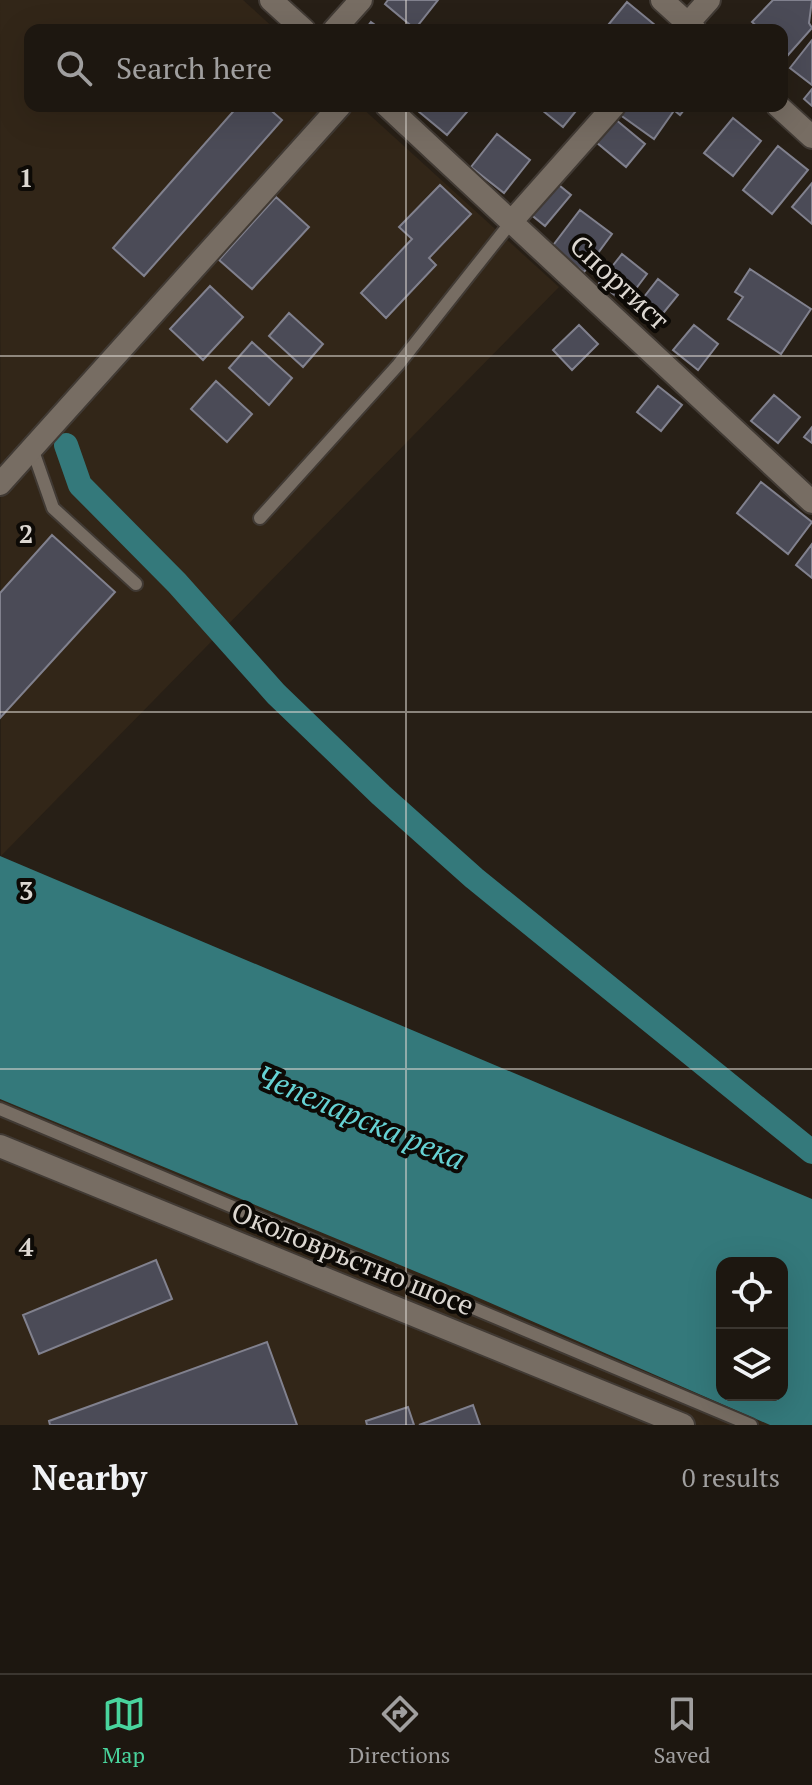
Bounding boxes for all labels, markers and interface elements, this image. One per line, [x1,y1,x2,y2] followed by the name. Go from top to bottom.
[24,24,788,112] search box
[52,46,96,90] icon: search
[116,48,272,88] text: Search here
[19,160,33,194] text: 1
[562,226,678,338] street label: Спортист
[19,516,33,550] text: 2
[19,873,33,907] text: 3
[251,1055,471,1179] water label: Чепеларска река
[226,1192,480,1324] street label: Околовръстно шосе
[19,1229,34,1263] text: 4
[716,1257,788,1401] map controls
[716,1257,788,1329] button: locate
[716,1329,788,1401] button: layers
[32,1455,147,1500] text: Nearby
[682,1460,780,1494] text: 0 results
[102,1692,146,1769] tab: Map
[349,1692,450,1769] tab: Directions
[653,1692,710,1769] tab: Saved

